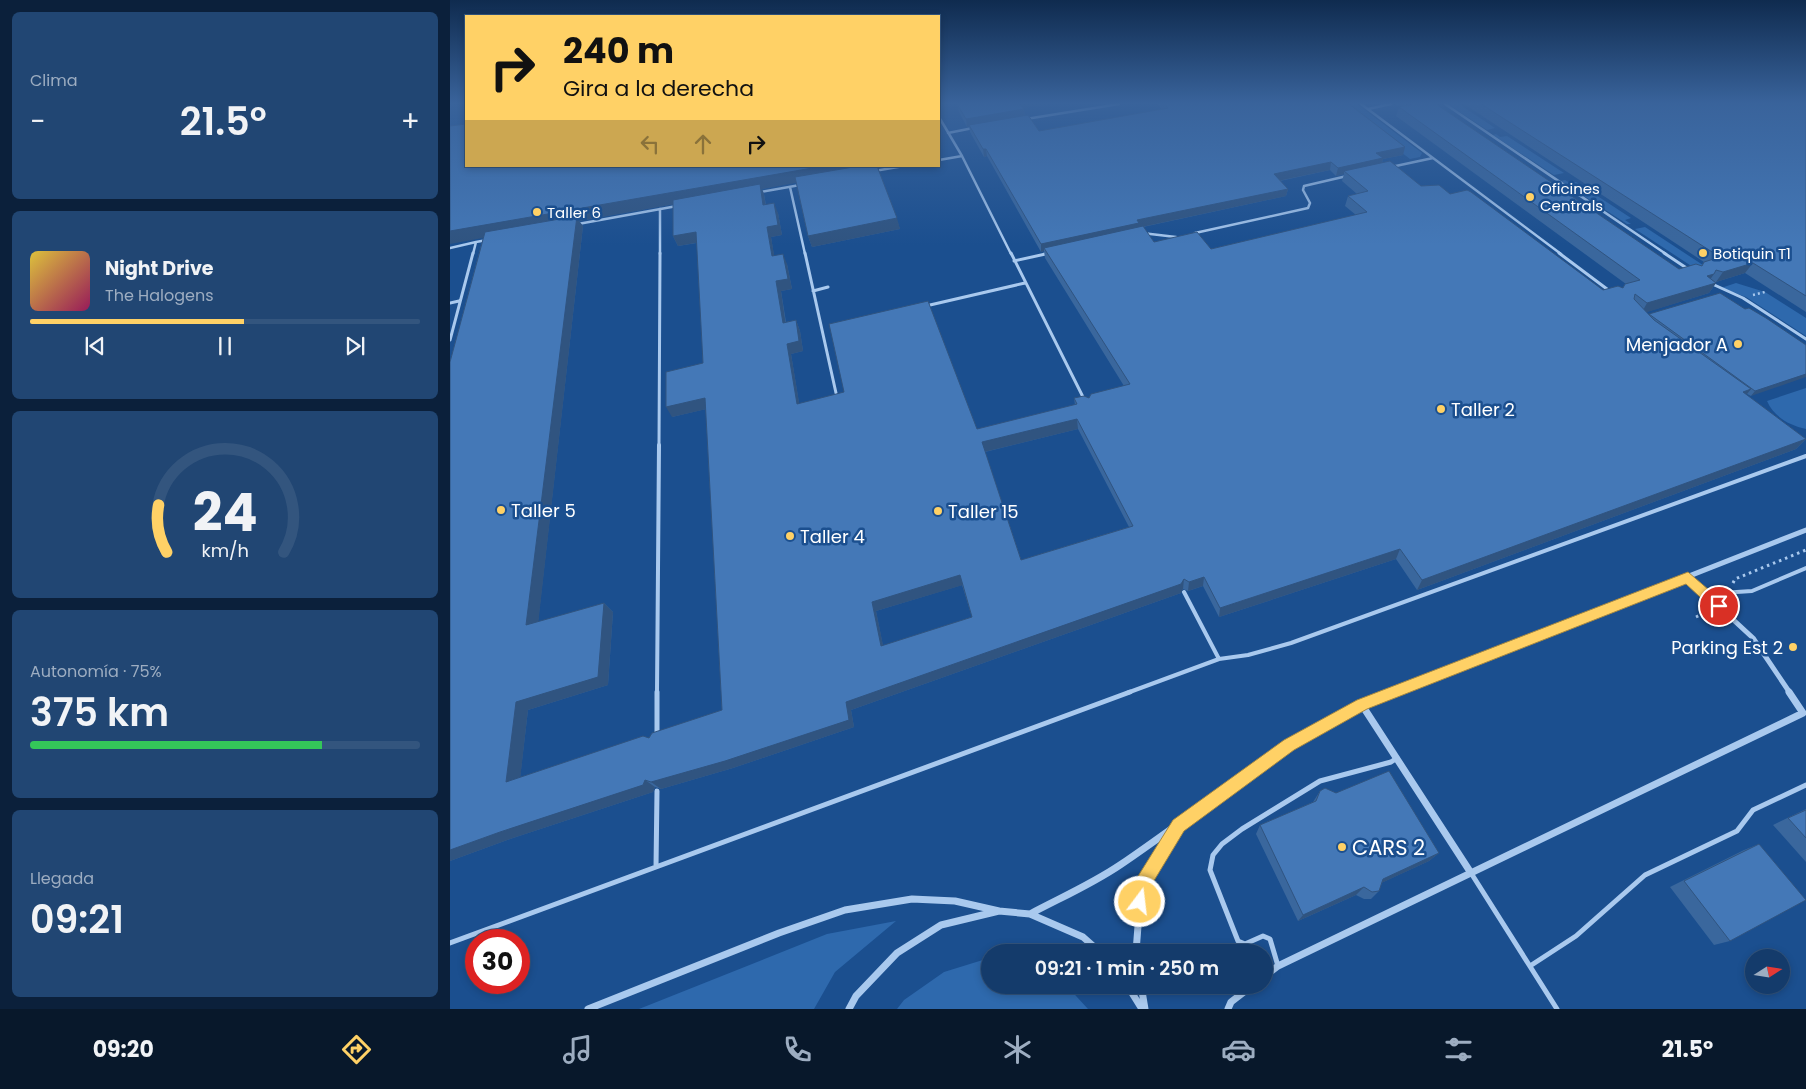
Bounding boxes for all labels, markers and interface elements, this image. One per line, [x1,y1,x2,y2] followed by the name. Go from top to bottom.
[563,26,674,75] text: 240 m
[480,35,545,100] icon: right
[30,69,78,92] text: Clima
[563,73,754,104] text: Gira a la derecha
[180,95,267,148] text: 21.5°
[30,102,45,141] text: −
[401,102,420,141] text: +
[636,130,664,158] icon: left
[689,130,717,158] icon: ahead
[742,130,770,158] icon: right
[1540,178,1603,216] place label: Oficines Centrals
[1524,191,1536,203] marker: Oficines Centrals
[547,202,601,223] place label: Taller 6
[531,206,543,218] marker: Taller 6
[1713,243,1791,264] place label: Botiquin T1
[1697,247,1709,259] marker: Botiquin T1
[105,255,214,282] text: Night Drive
[105,284,213,307] text: The Halogens
[81,332,109,360] icon: previous
[211,332,239,360] icon: pause
[341,332,369,360] icon: next
[1626,332,1728,357] place label: Menjador A
[1732,338,1744,350] marker: Menjador A
[1451,397,1515,422] place label: Taller 2
[1435,403,1447,415] marker: Taller 2
[193,476,257,549] text: 24
[511,498,576,523] place label: Taller 5
[948,499,1019,524] place label: Taller 15
[495,504,507,516] marker: Taller 5
[932,505,944,517] marker: Taller 15
[800,524,865,549] place label: Taller 4
[784,530,796,542] marker: Taller 4
[201,538,249,563] text: km/h
[1698,585,1740,627] pin
[1705,592,1733,620] icon: arrive
[1671,635,1783,660] place label: Parking Est 2
[1787,641,1799,653] marker: Parking Est 2
[30,660,162,683] text: Autonomía · 75%
[30,686,169,739] text: 375 km
[1352,833,1425,862] place label: CARS 2
[1336,841,1348,853] marker: CARS 2
[30,867,94,890] text: Llegada
[1113,875,1165,927] position arrow
[30,893,124,946] text: 09:21
[465,929,530,994] speed limit sign: 30
[1745,949,1790,994] north arrow
[1745,949,1790,994] map controls
[1035,955,1219,982] text: 09:21 · 1 min · 250 m
[339,1032,374,1067] icon: directions
[560,1032,595,1067] icon: music
[780,1032,815,1067] icon: phone
[1000,1032,1035,1067] icon: climate
[1221,1032,1256,1067] icon: car
[1441,1032,1476,1067] icon: filters
[93,1034,154,1065] text: 09:20
[1662,1034,1713,1065] text: 21.5°

